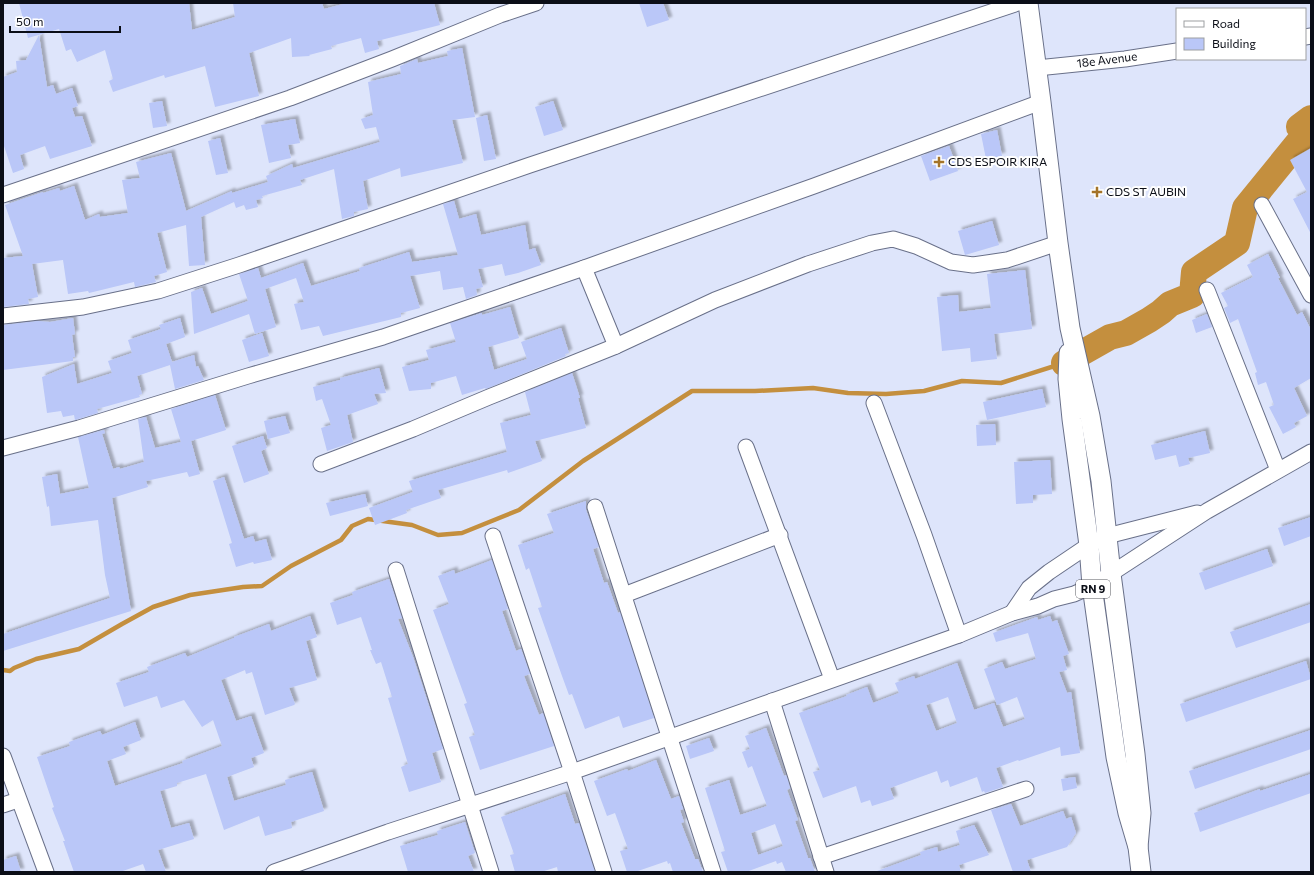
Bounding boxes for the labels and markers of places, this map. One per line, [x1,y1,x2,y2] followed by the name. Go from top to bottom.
[948,154,1047,168] place label: CDS ESPOIR KIRA
[933,156,945,168] marker: CDS ESPOIR KIRA
[1106,184,1186,198] place label: CDS ST AUBIN
[1091,186,1103,198] marker: CDS ST AUBIN

